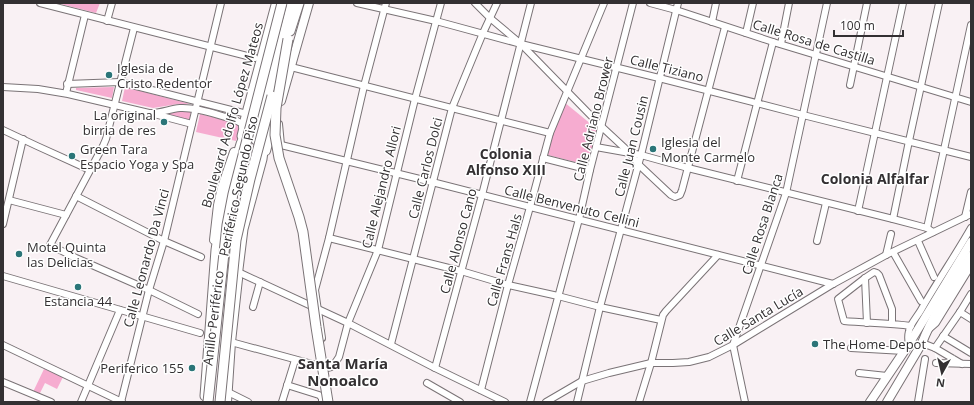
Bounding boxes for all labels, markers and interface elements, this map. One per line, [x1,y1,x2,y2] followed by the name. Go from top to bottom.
[834,12,903,38] scale bar
[751,15,877,69] street label: Calle Rosa de Castilla
[840,17,875,34] text: 100 m
[197,20,267,210] street label: Boulevard Adolfo López Mateos
[628,50,706,86] street label: Calle Tiziano
[569,54,617,183] street label: Calle Adriano Brower
[117,59,213,92] place label: Iglesia de Cristo Redentor
[104,70,114,80] marker: Iglesia de Cristo Redentor
[610,93,652,199] street label: Calle Juan Cousin
[83,106,156,139] place label: La original birria de res
[214,114,262,258] street label: Periférico Segundo Piso
[404,115,446,221] street label: Calle Carlos Dolci
[159,117,169,127] marker: La original birria de res
[357,124,405,250] street label: Calle Alejandro Allori
[661,133,755,166] place label: Iglesia del Monte Carmelo
[80,140,194,173] place label: Green Tara Espacio Yoga y Spa
[466,144,546,179] district label: Colonia Alfonso XIII
[648,144,658,154] marker: Iglesia del Monte Carmelo
[67,151,77,161] marker: Green Tara Espacio Yoga y Spa
[821,169,930,188] district label: Colonia Alfalfar
[737,171,787,277] street label: Calle Rosa Blanca
[503,181,641,231] street label: Calle Benvenuto Cellini
[435,186,481,296] street label: Calle Alonso Cano
[119,187,173,329] street label: Calle Leonardo Da Vinci
[482,212,526,308] street label: Calle Frans Hals
[27,238,106,271] place label: Motel Quinta las Delicias
[14,249,24,259] marker: Motel Quinta las Delicias
[198,269,228,366] street label: Anillo Periférico
[73,282,83,292] marker: Estancia 44
[710,282,806,350] street label: Calle Santa Lucía
[44,292,113,310] place label: Estancia 44
[823,335,926,353] place label: The Home Depot
[810,339,820,349] marker: The Home Depot
[298,353,388,390] district label: Santa María Nonoalco
[922,353,962,393] north arrow
[100,359,184,377] place label: Periferico 155
[187,363,197,373] marker: Periferico 155
[935,375,946,391] text: N

